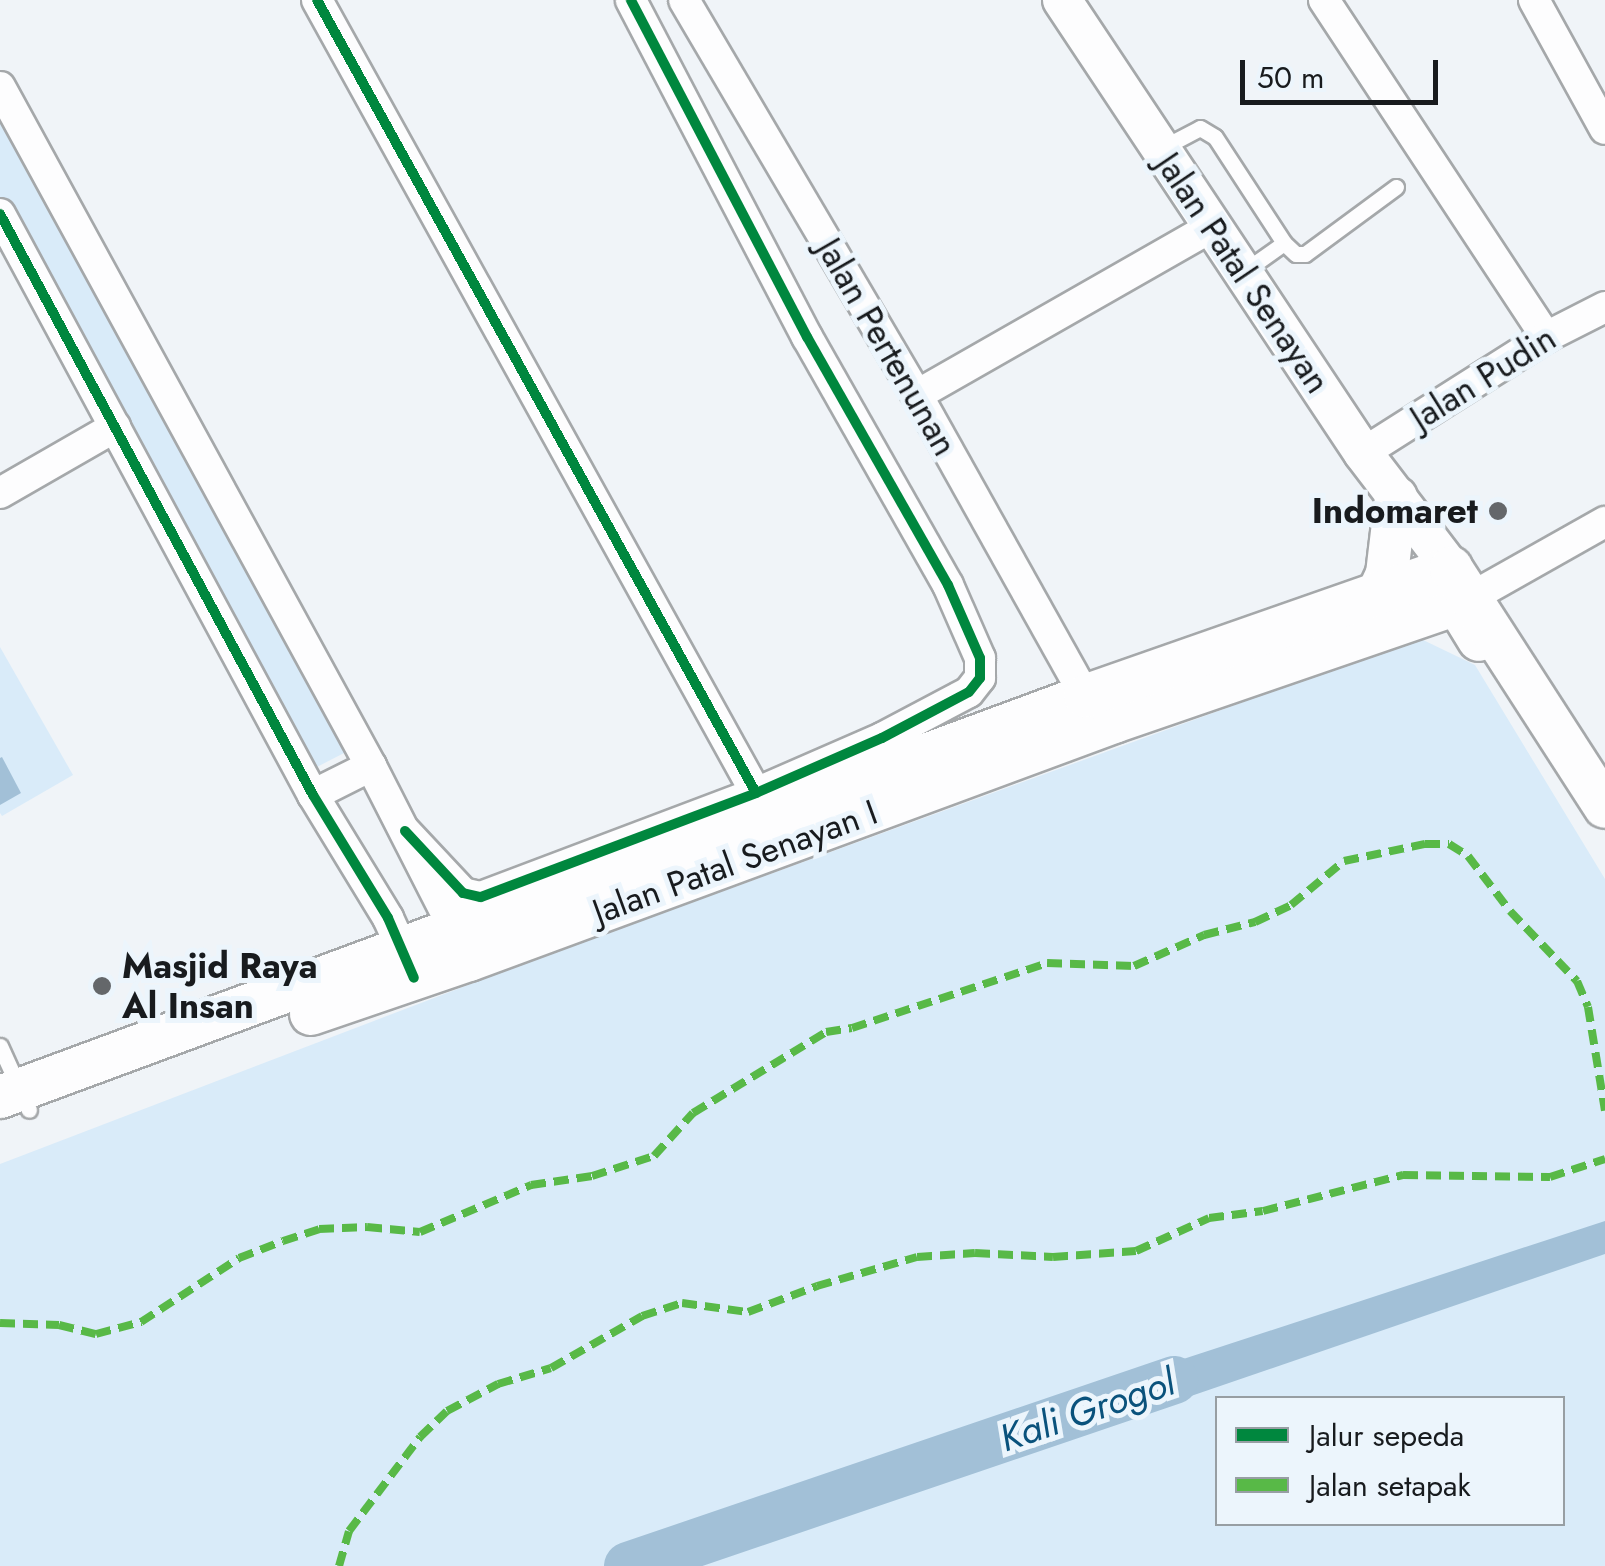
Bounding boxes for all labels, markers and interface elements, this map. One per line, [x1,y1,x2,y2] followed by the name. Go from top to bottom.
[1245,40,1442,102] scale bar
[1257,56,1324,99] text: 50 m
[1147,145,1339,401] street label: Jalan Patal Senayan
[808,231,966,463] street label: Jalan Pertenunan
[1403,317,1563,439] street label: Jalan Pudin
[1312,490,1478,532] place label: Indomaret
[1487,500,1509,522] marker: Indomaret
[587,791,883,933] street label: Jalan Patal Senayan I
[122,945,318,1027] place label: Masjid Raya Al Insan
[91,975,113,997] marker: Masjid Raya Al Insan
[994,1359,1180,1461] water label: Kali Grogol
[1215,1396,1565,1526] legend
[1309,1414,1464,1457] text: Jalur sepeda
[1309,1464,1471,1507] text: Jalan setapak

